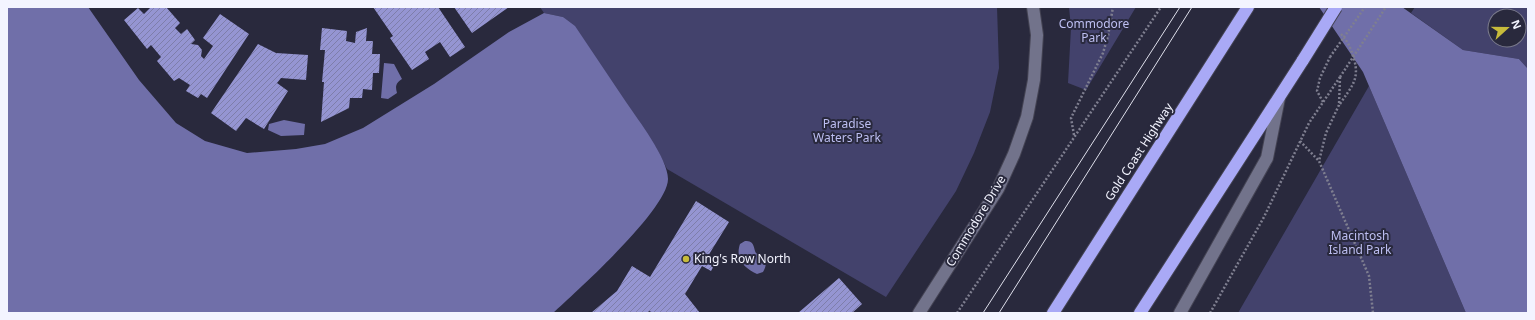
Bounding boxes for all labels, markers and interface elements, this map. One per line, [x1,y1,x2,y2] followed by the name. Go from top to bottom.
[1487,8,1527,48] north arrow
[1059,15,1130,46] park label: Commodore Park
[1508,17,1525,31] text: N
[1101,99,1177,204] street label: Gold Coast Highway
[813,115,882,146] park label: Paradise Waters Park
[942,172,1010,269] street label: Commodore Drive
[1329,227,1392,258] park label: Macintosh Island Park
[694,250,791,267] place label: King's Row North
[681,254,691,264] marker: King's Row North

